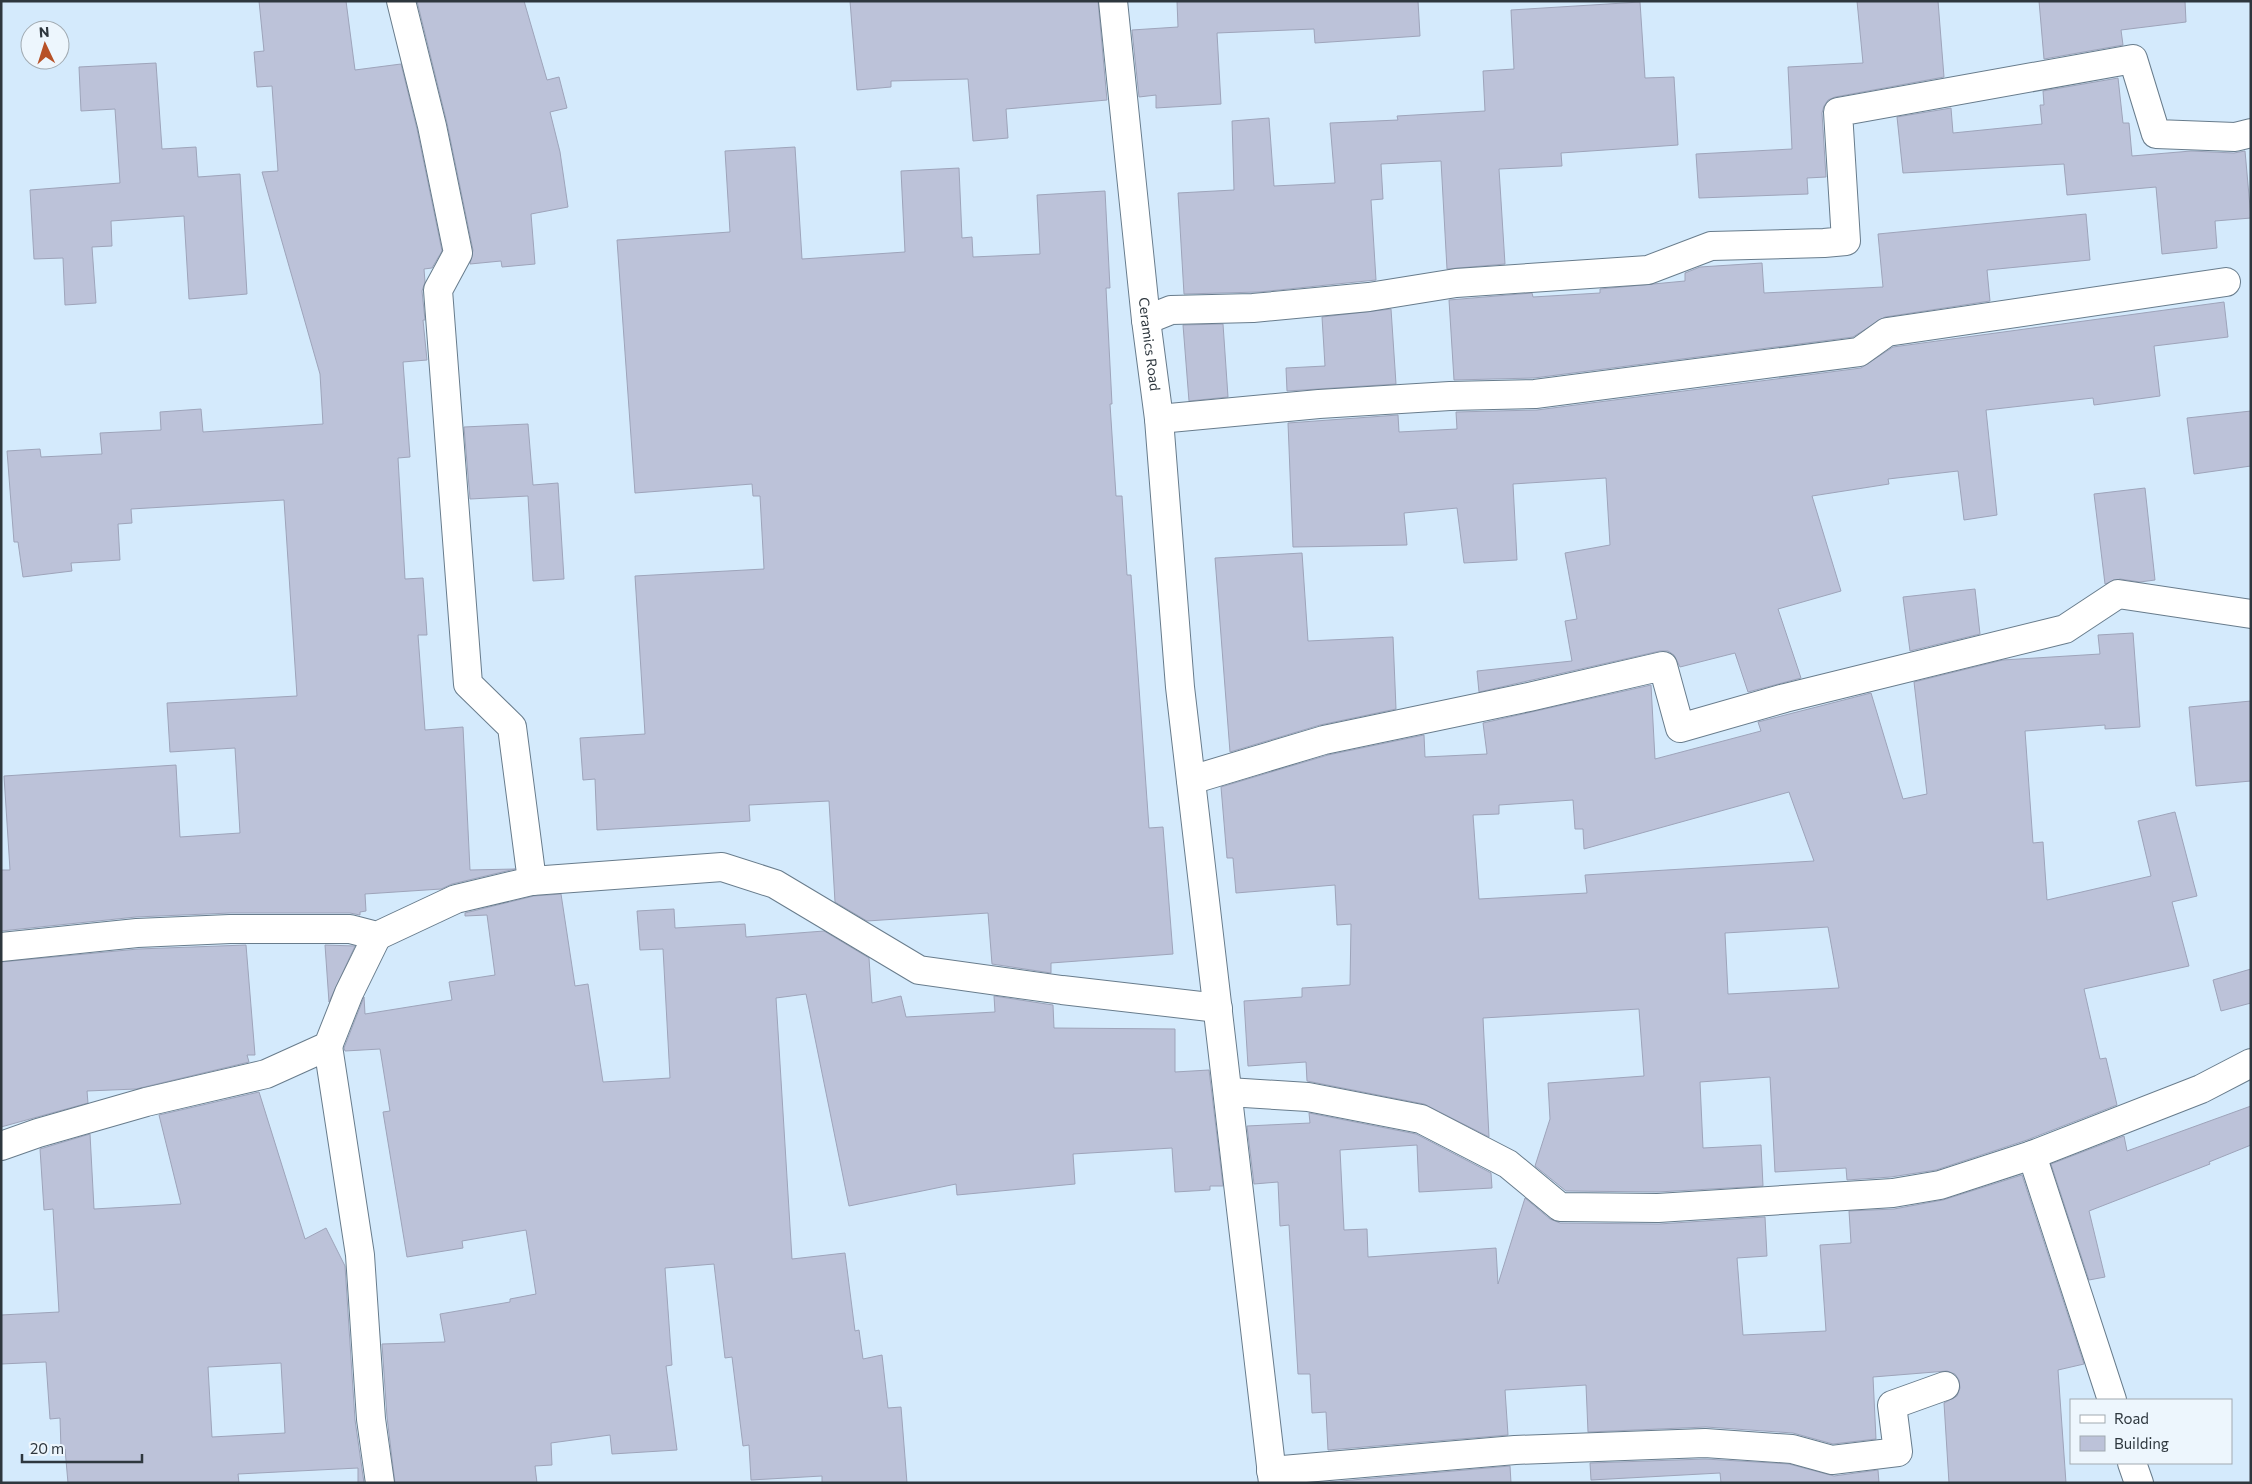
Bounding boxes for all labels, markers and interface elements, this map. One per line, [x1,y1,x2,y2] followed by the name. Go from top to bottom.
[20,20,70,70] north arrow
[38,23,50,40] text: N
[1136,296,1164,392] street label: Ceramics Road
[2070,1399,2232,1464] legend
[2114,1409,2149,1427] text: Road
[22,1432,142,1464] scale bar
[2114,1434,2169,1452] text: Building
[30,1439,64,1457] text: 20 m

